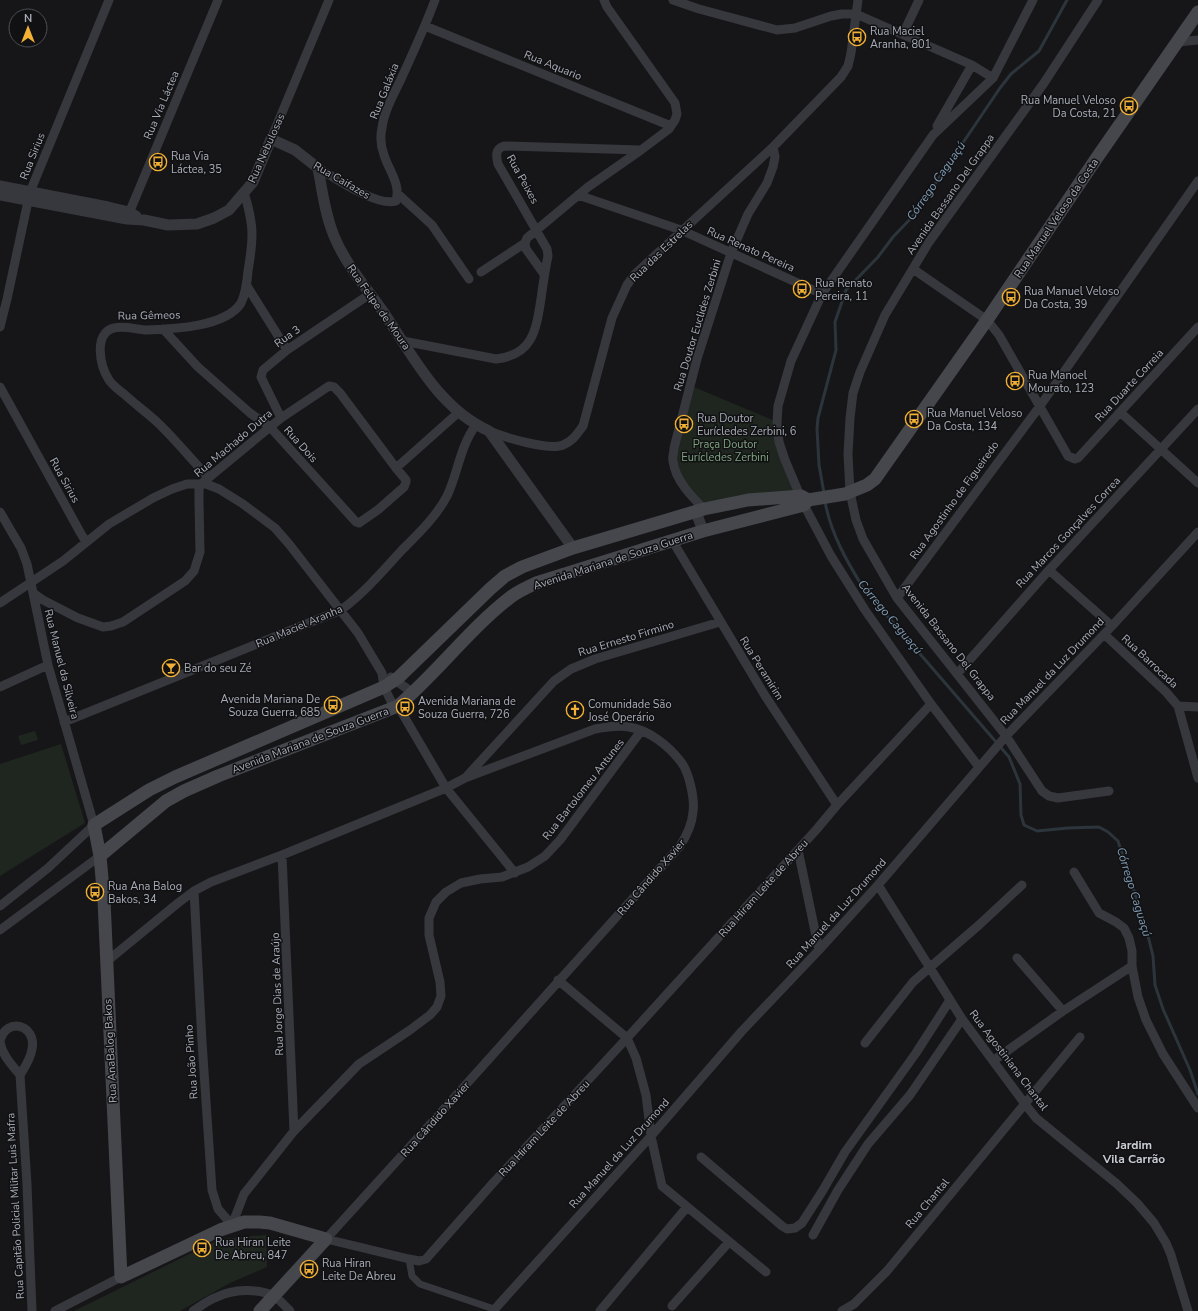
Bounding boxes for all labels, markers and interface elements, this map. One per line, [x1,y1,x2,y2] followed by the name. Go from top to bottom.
[8,8,48,48] north arrow
[24,11,32,26] text: N
[870,24,931,52] place label: Rua Maciel Aranha, 801
[847,27,867,47] bus stop icon: Rua Maciel Aranha, 801
[522,47,584,84] street label: Rua Aquario
[366,61,403,121] street label: Rua Galáxia
[140,68,183,142] street label: Rua Via Láctea
[1021,93,1116,121] place label: Rua Manuel Veloso Da Costa, 21
[1119,96,1139,116] bus stop icon: Rua Manuel Veloso Da Costa, 21
[244,111,288,185] street label: Rua Nebulosas
[16,130,49,182] street label: Rua Sirius
[903,131,998,258] street label: Avenida Bassano Del Grappa
[903,138,969,224] water label: Córrego Caguaçú
[171,149,222,177] place label: Rua Via Láctea, 35
[148,152,168,172] bus stop icon: Rua Via Láctea, 35
[503,152,542,207] street label: Rua Peixes
[1011,155,1102,281] street label: Rua Manuel Veloso da Costa
[311,158,373,203] street label: Rua Caifazes
[627,217,696,285] street label: Rua das Estrelas
[705,223,797,276] street label: Rua Renato Pereira
[670,257,725,393] street label: Rua Doutor Euclides Zerbini
[343,262,414,353] street label: Rua Felipe de Moura
[815,276,872,304] place label: Rua Renato Pereira, 11
[792,279,812,299] bus stop icon: Rua Renato Pereira, 11
[1024,284,1119,312] place label: Rua Manuel Veloso Da Costa, 39
[1001,287,1021,307] bus stop icon: Rua Manuel Veloso Da Costa, 39
[118,307,180,324] street label: Rua Gêmeos
[271,322,303,351] street label: Rua 3
[1092,346,1167,425] street label: Rua Duarte Correia
[1028,368,1094,396] place label: Rua Manoel Mourato, 123
[1005,371,1025,391] bus stop icon: Rua Manoel Mourato, 123
[191,406,276,481] street label: Rua Machado Dutra
[927,406,1022,434] place label: Rua Manuel Veloso Da Costa, 134
[904,409,924,429] bus stop icon: Rua Manuel Veloso Da Costa, 134
[697,411,797,439] place label: Rua Doutor Eurícledes Zerbini, 6
[674,414,694,434] bus stop icon: Rua Doutor Eurícledes Zerbini, 6
[280,423,321,466] street label: Rua Dois
[681,437,769,465] park label: Praça Doutor Eurícledes Zerbini
[906,438,1002,562] street label: Rua Agostinho de Figueiredo
[46,455,83,506] street label: Rua Sirius
[1013,473,1124,591] street label: Rua Marcos Gonçalves Correa
[531,527,695,593] street label: Avenida Mariana de Souza Guerra
[854,576,926,658] water label: Córrego Caguaçú
[898,581,999,704] street label: Avenida Bassano Del Grappa
[253,601,345,652] street label: Rua Maciel Aranha
[41,607,83,721] street label: Rua Manuel da Silveira
[997,615,1108,728] street label: Rua Manuel da Luz Drumond
[576,617,676,660] street label: Rua Ernesto Firmino
[1118,631,1181,692] street label: Rua Barrocada
[736,634,787,703] street label: Rua Peramirim
[161,658,181,678] bar icon: Bar do seu Zé
[184,661,252,676] place label: Bar do seu Zé
[220,692,320,720] place label: Avenida Mariana De Souza Guerra, 685
[418,694,516,722] place label: Avenida Mariana de Souza Guerra, 726
[323,695,343,715] bus stop icon: Avenida Mariana De Souza Guerra, 685
[395,697,415,717] bus stop icon: Avenida Mariana de Souza Guerra, 726
[587,697,672,725] place label: Comunidade São José Operário
[565,700,585,720] church icon: Comunidade São José Operário
[230,703,391,777] street label: Avenida Mariana de Souza Guerra
[539,735,628,843] street label: Rua Bartolomeu Antunes
[614,836,689,919] street label: Rua Cândido Xavier
[715,836,812,941] street label: Rua Hiram Leite de Abreu
[1113,845,1155,939] water label: Córrego Caguaçú
[783,855,890,972] street label: Rua Manuel da Luz Drumond
[108,879,182,907] place label: Rua Ana Balog Bakos, 34
[85,882,105,902] bus stop icon: Rua Ana Balog Bakos, 34
[268,932,287,1056] street label: Rua Jorge Dias de Araújo
[100,999,121,1103] street label: Rua AnaBalog Bakos
[966,1007,1052,1114] street label: Rua Agostiniana Chantal
[181,1024,202,1100] street label: Rua João Pinho
[495,1077,593,1180] street label: Rua Hiram Leite de Abreu
[397,1078,473,1160] street label: Rua Cândido Xavier
[566,1095,673,1212] street label: Rua Manuel da Luz Drumond
[3,1112,28,1300] street label: Rua Capitão Policial Militar Luis Mafra
[1102,1137,1165,1167] district label: Jardim Vila Carrão
[902,1175,953,1231] street label: Rua Chantal
[215,1235,291,1263] place label: Rua Hiran Leite De Abreu, 847
[192,1238,212,1258] bus stop icon: Rua Hiran Leite De Abreu, 847
[322,1256,396,1284] place label: Rua Hiran Leite De Abreu
[299,1259,319,1279] bus stop icon: Rua Hiran Leite De Abreu

